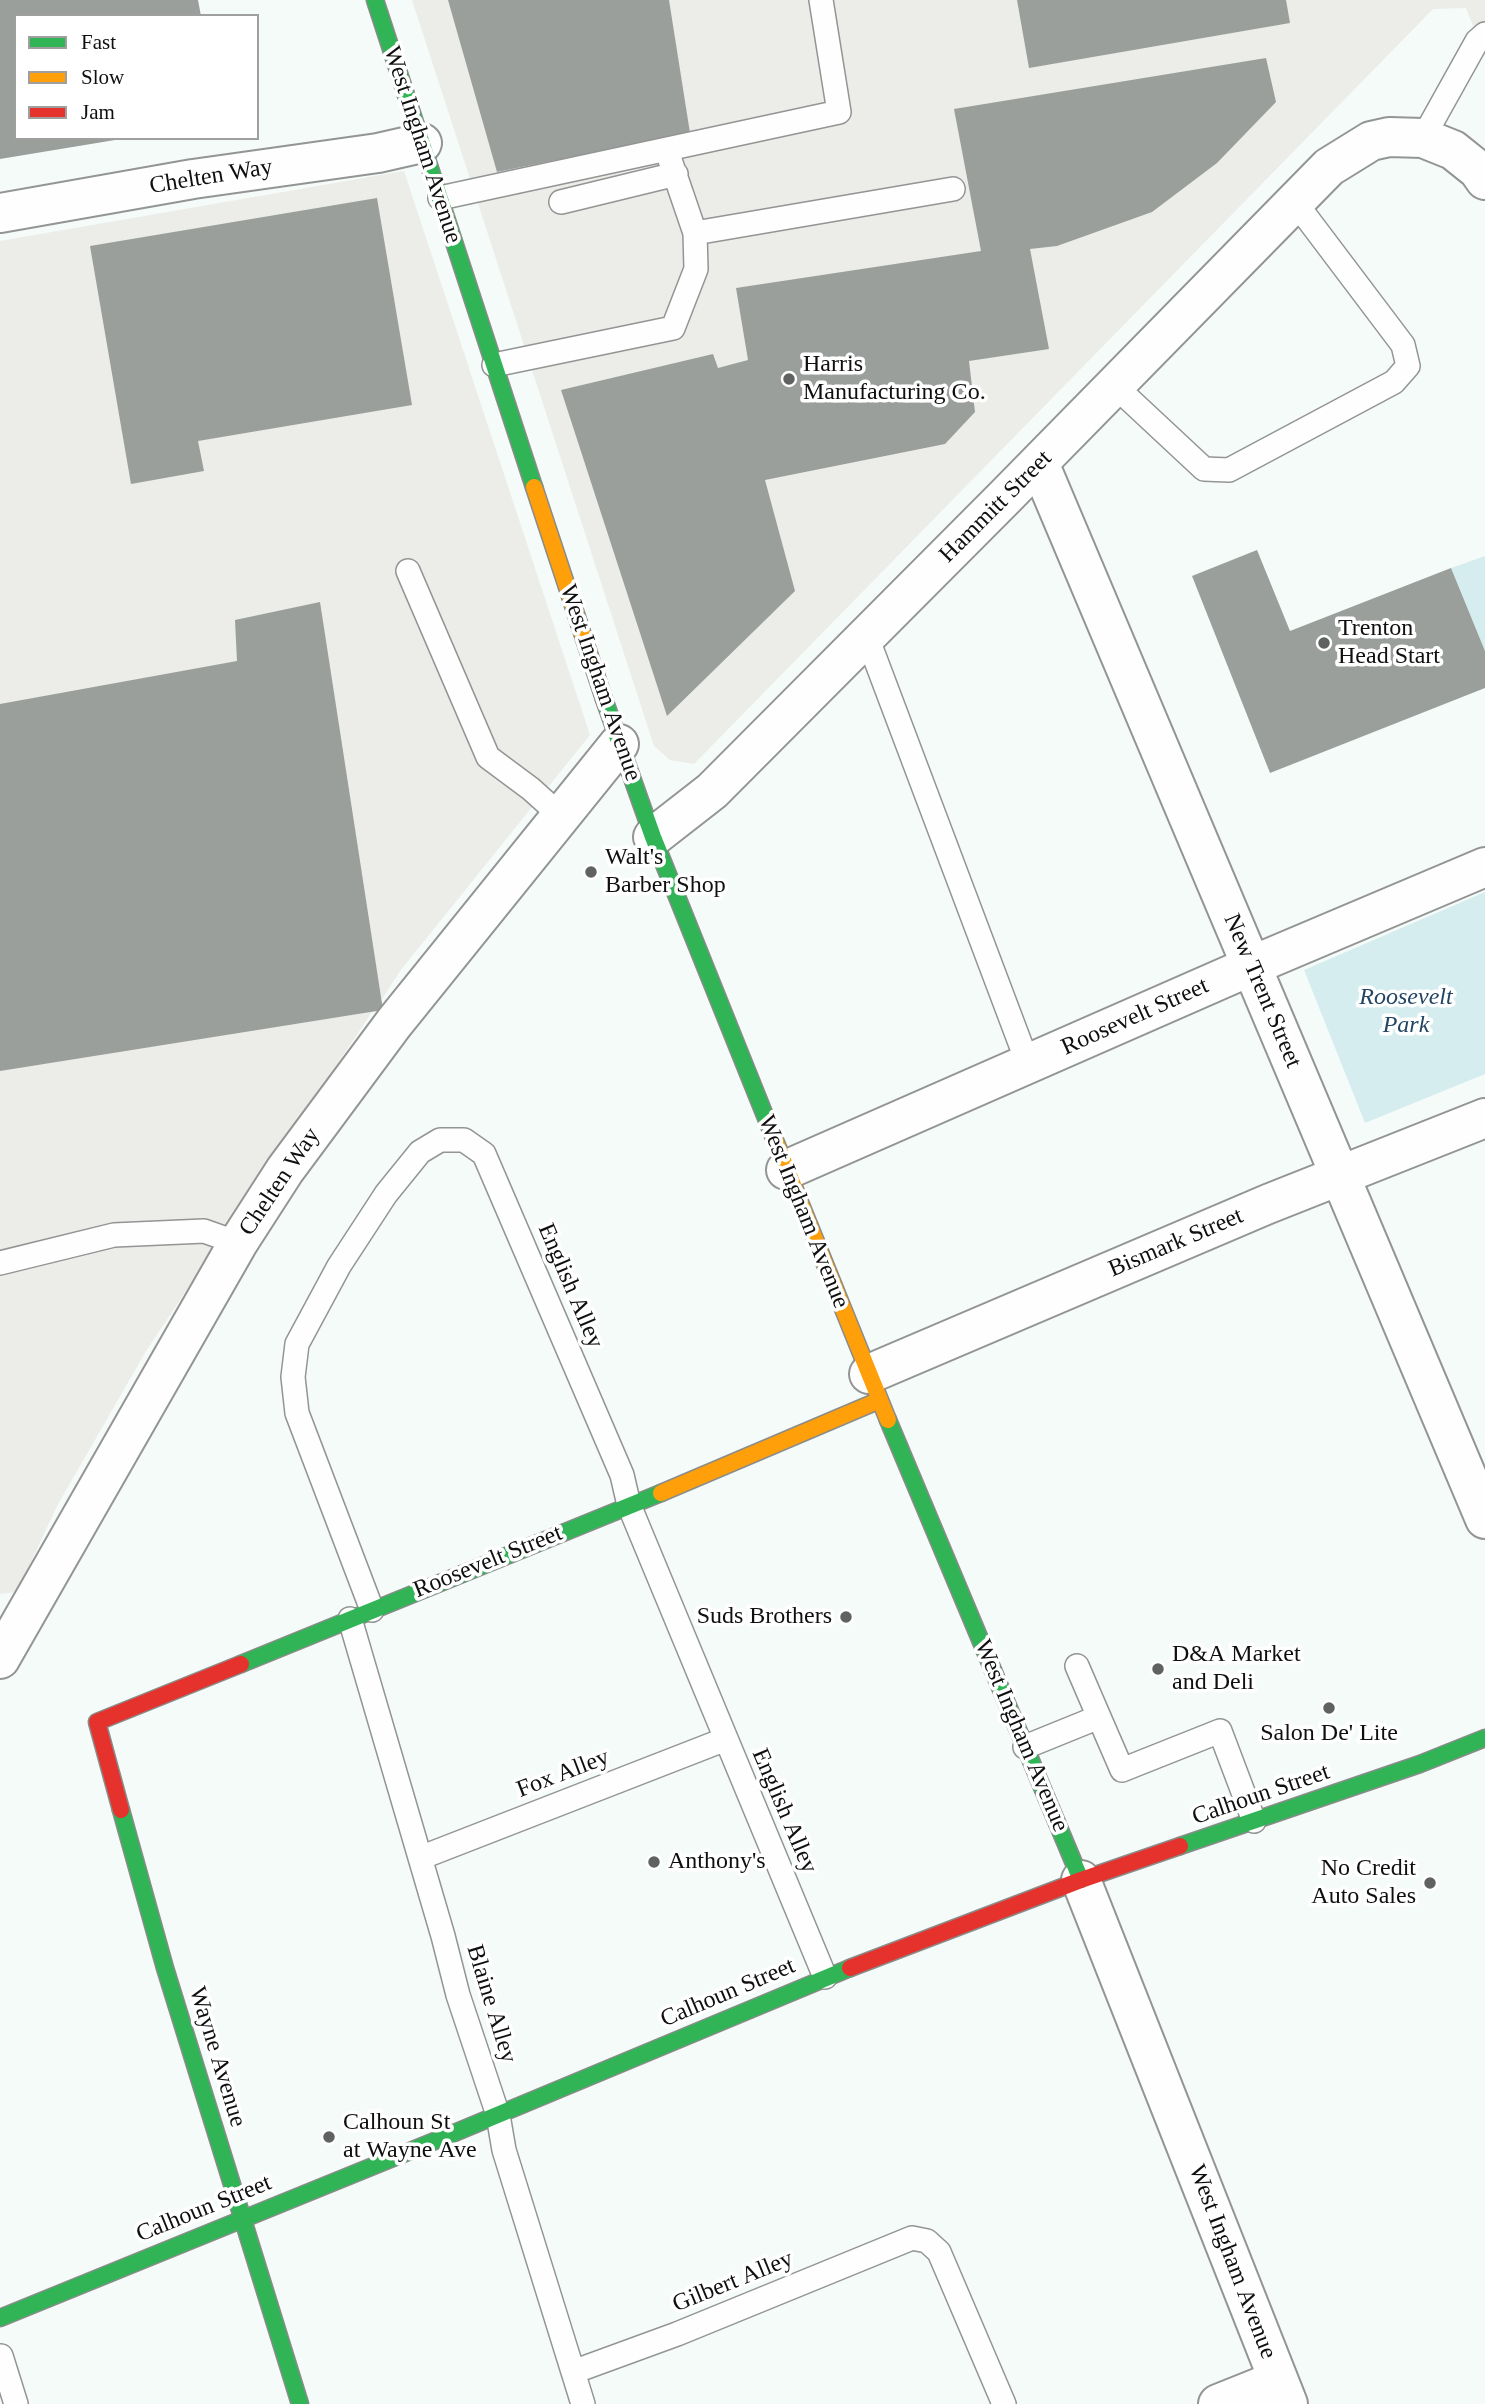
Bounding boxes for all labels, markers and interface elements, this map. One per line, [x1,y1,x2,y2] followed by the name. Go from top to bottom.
[14,14,259,140] legend
[81,30,116,54] text: Fast
[377,43,467,247] street label: West Ingham Avenue
[81,65,124,89] text: Slow
[81,100,115,124] text: Jam
[147,153,275,201] street label: Chelten Way
[803,351,986,407] place label: Harris Manufacturing Co.
[781,371,797,387] marker: Harris Manufacturing Co.
[934,445,1058,569] street label: Hammitt Street
[553,581,647,785] street label: West Ingham Avenue
[1338,615,1440,671] place label: Trenton Head Start
[1316,635,1332,651] marker: Trenton Head Start
[605,844,726,900] place label: Walt's Barber Shop
[583,864,599,880] marker: Walt's Barber Shop
[1217,910,1307,1072] street label: New Trent Street
[1057,972,1213,1062] street label: Roosevelt Street
[1359,984,1453,1040] park label: Roosevelt Park
[751,1111,855,1313] street label: West Ingham Avenue
[233,1123,327,1241] street label: Chelten Way
[1104,1202,1248,1284] street label: Bismark Street
[531,1219,609,1353] street label: English Alley
[409,1519,567,1605] street label: Roosevelt Street
[697,1603,832,1631] place label: Suds Brothers
[838,1609,854,1625] marker: Suds Brothers
[968,1636,1074,1836] street label: West Ingham Avenue
[1172,1641,1301,1697] place label: D&A Market and Deli
[1150,1661,1166,1677] marker: D&A Market and Deli
[1321,1700,1337,1716] marker: Salon De' Lite
[1260,1720,1398,1748] place label: Salon De' Lite
[513,1743,613,1805] street label: Fox Alley
[745,1744,823,1878] street label: English Alley
[1189,1758,1333,1832] street label: Calhoun Street
[668,1848,766,1876] place label: Anthony's
[646,1854,662,1870] marker: Anthony's
[1311,1855,1416,1911] place label: No Credit Auto Sales
[1422,1875,1438,1891] marker: No Credit Auto Sales
[459,1941,523,2067] street label: Blaine Alley
[656,1952,800,2034] street label: Calhoun Street
[182,1984,252,2130] street label: Wayne Avenue
[343,2109,477,2165] place label: Calhoun St at Wayne Ave
[321,2129,337,2145] marker: Calhoun St at Wayne Ave
[1182,2161,1282,2363] street label: West Ingham Avenue
[132,2169,276,2249] street label: Calhoun Street
[669,2245,797,2319] street label: Gilbert Alley

